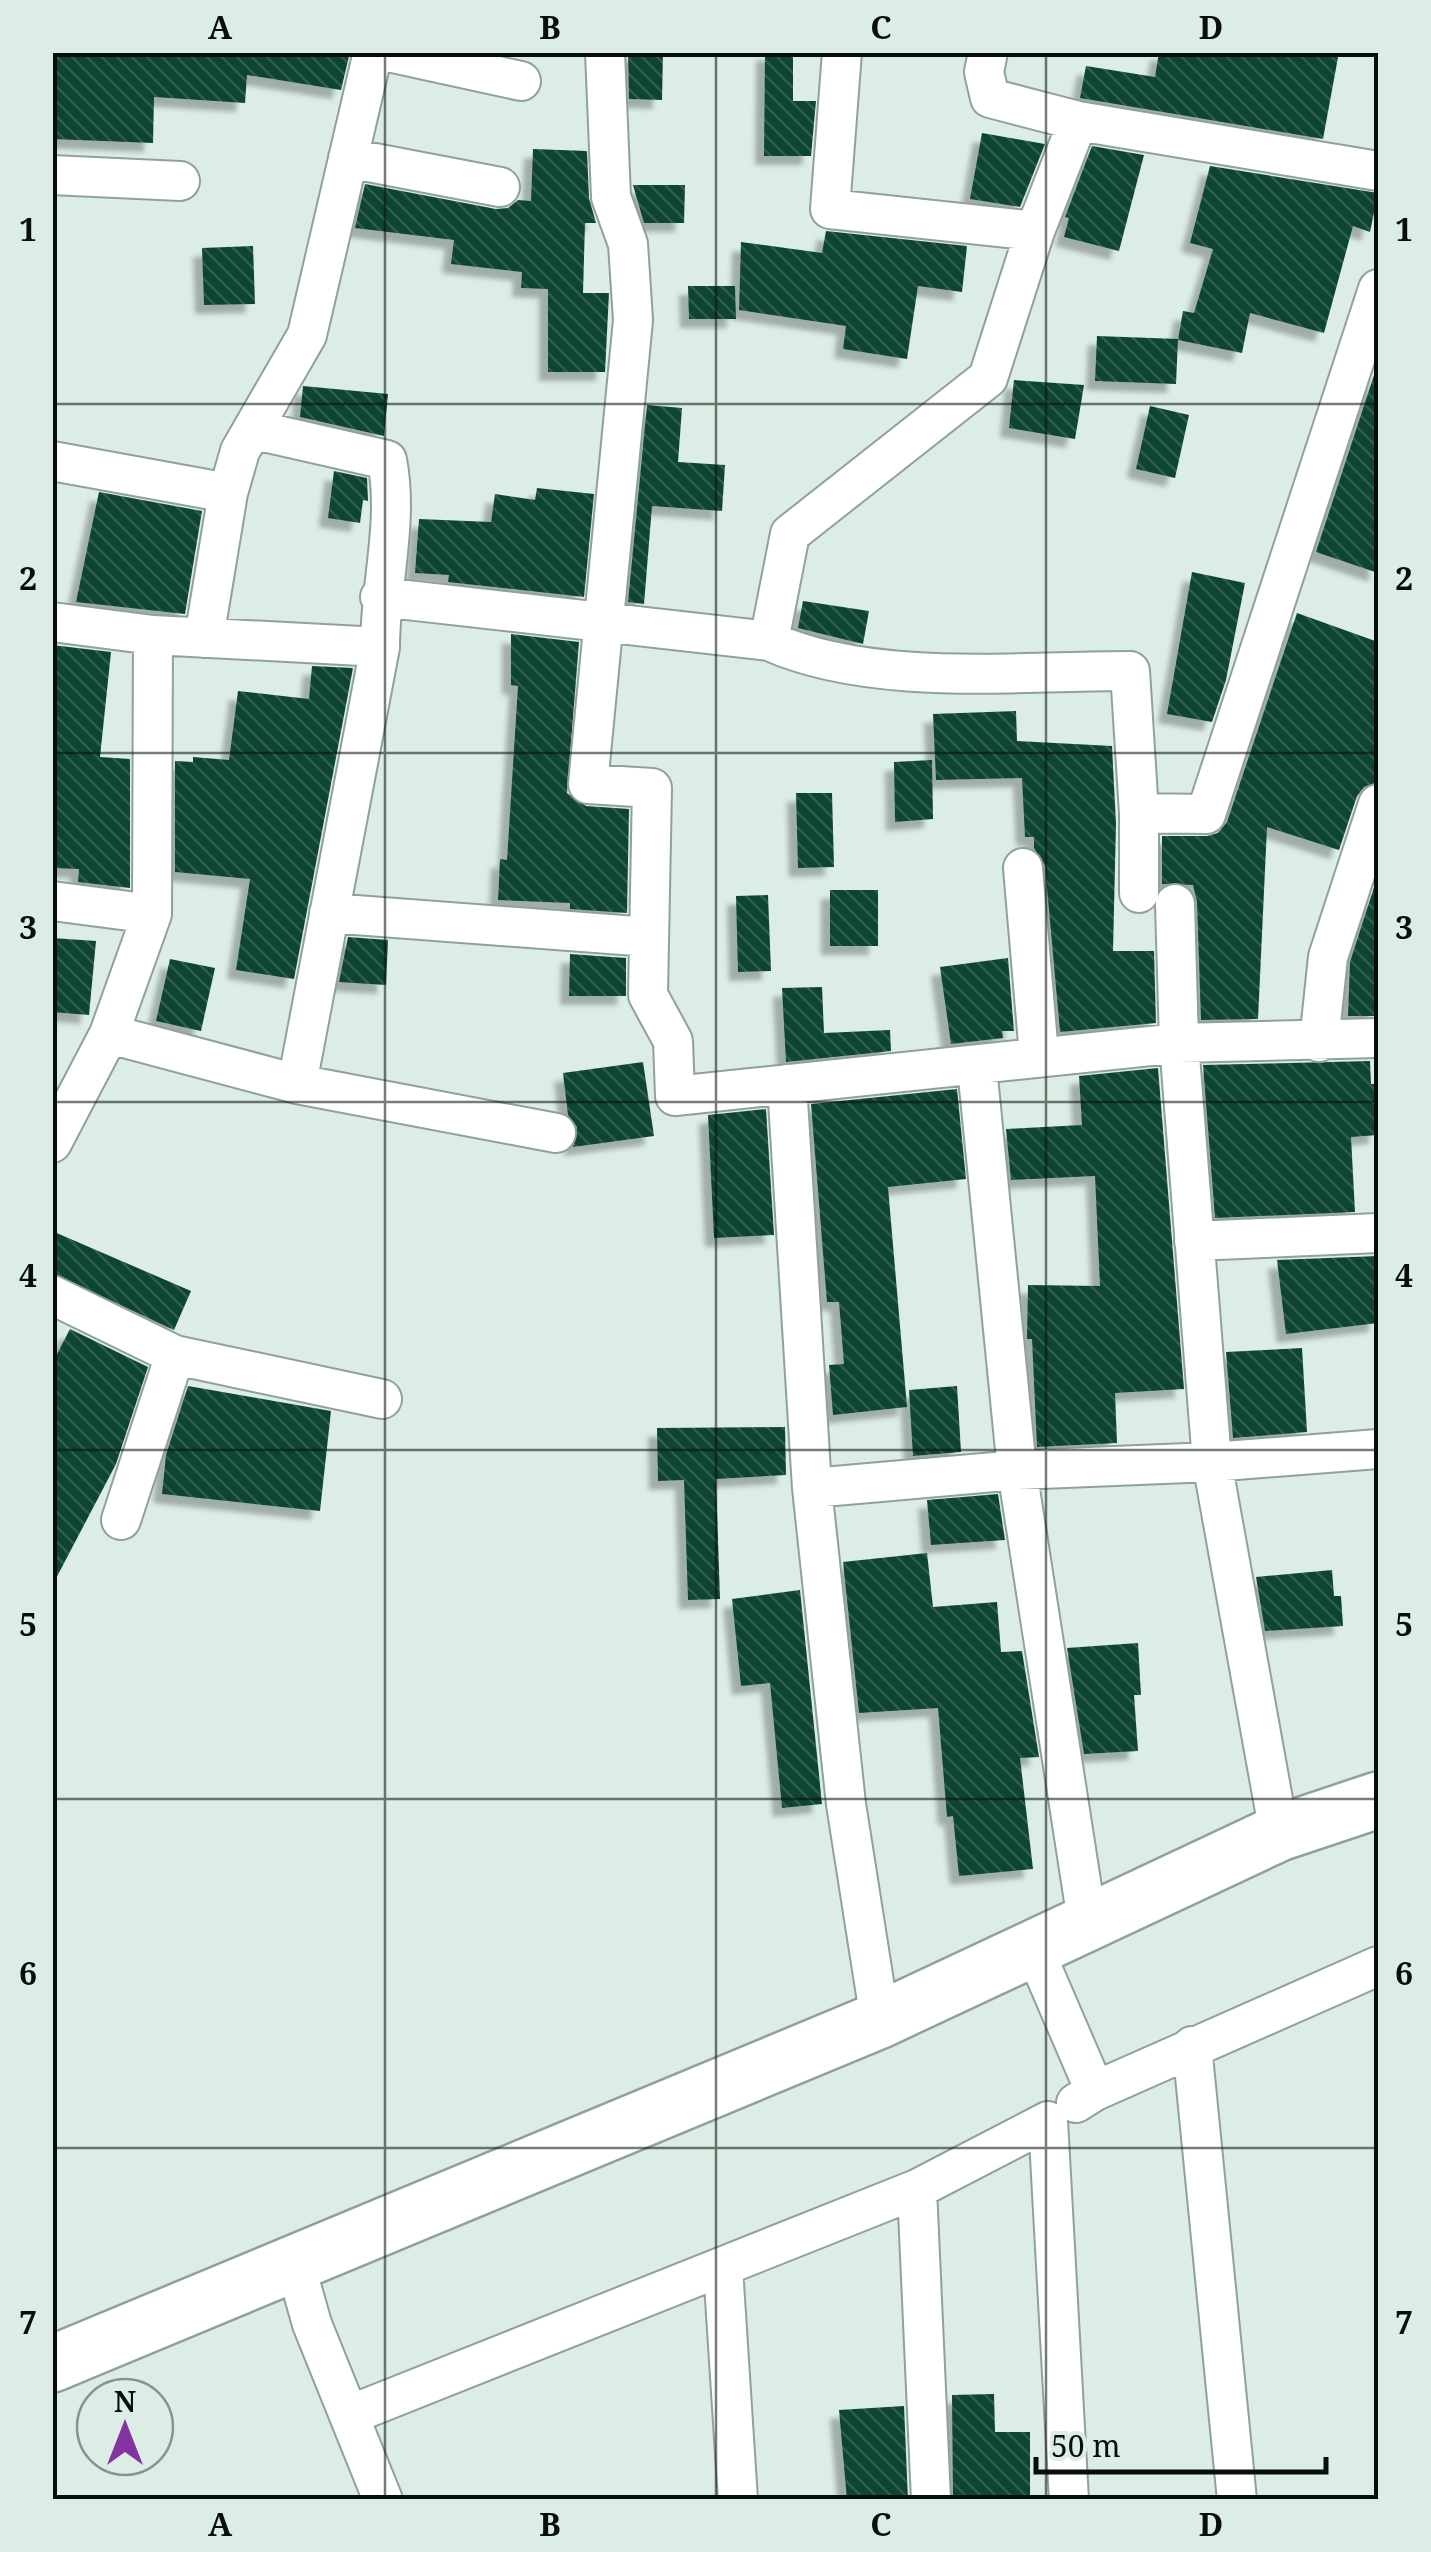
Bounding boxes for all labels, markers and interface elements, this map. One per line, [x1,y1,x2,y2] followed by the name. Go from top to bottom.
[208,5,233,48] text: A
[539,5,561,48] text: B
[870,5,892,48] text: C
[1199,5,1223,48] text: D
[19,207,37,250] text: 1
[1395,207,1413,250] text: 1
[19,556,37,599] text: 2
[1395,556,1413,599] text: 2
[19,905,37,948] text: 3
[1395,905,1413,948] text: 3
[19,1253,37,1296] text: 4
[1395,1253,1413,1296] text: 4
[19,1602,37,1645] text: 5
[1395,1602,1413,1645] text: 5
[19,1951,37,1994] text: 6
[1395,1951,1413,1994] text: 6
[19,2300,37,2343] text: 7
[1395,2300,1413,2343] text: 7
[75,2377,175,2477] north arrow
[114,2382,136,2420] text: N
[1036,2412,1326,2474] scale bar
[1051,2425,1121,2466] text: 50 m
[208,2502,233,2545] text: A
[539,2502,561,2545] text: B
[870,2502,892,2545] text: C
[1199,2502,1223,2545] text: D

